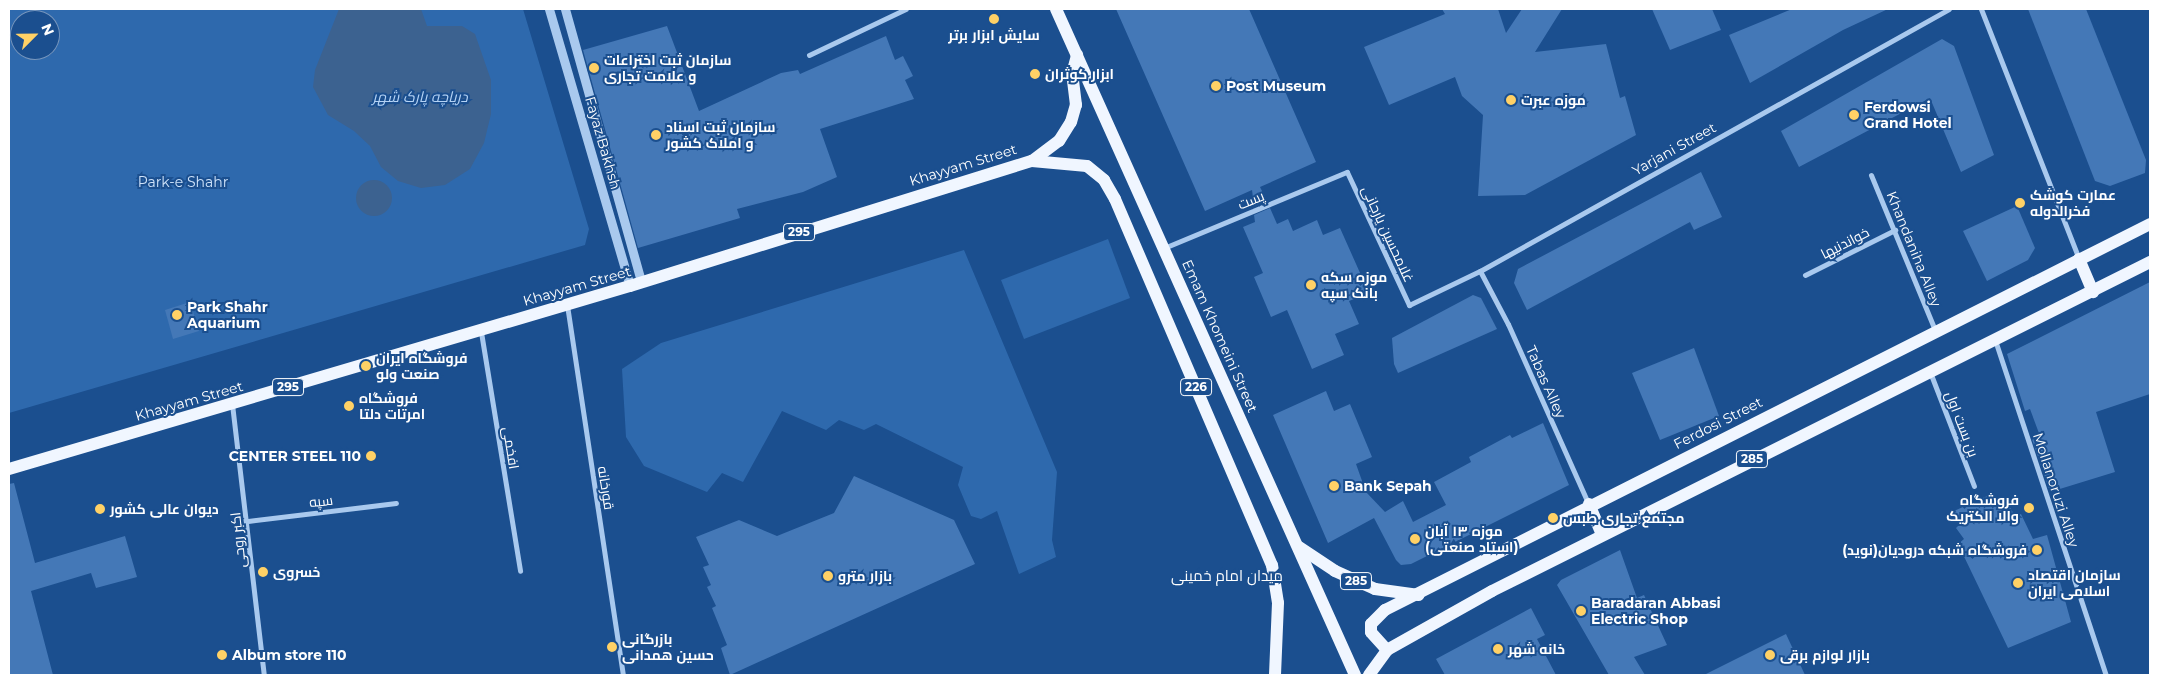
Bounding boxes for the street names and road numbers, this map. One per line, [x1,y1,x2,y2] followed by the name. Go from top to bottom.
[582,95,624,191] street label: Fayaz Bakhsh
[1629,119,1719,179] street label: Yarjani Street
[907,141,1019,189] street label: Khayyam Street
[1358,183,1418,285] street label: غلامحسین یارجانی
[1235,187,1267,213] street label: پست
[1883,189,1945,309] street label: Khandaniha Alley
[783,222,815,242] road number: 295
[1818,224,1872,262] street label: خواندنیها
[1179,257,1261,415] street label: Emam Khomeini Street
[521,263,633,309] street label: Khayyam Street
[1523,343,1569,421] street label: Tabas Alley
[133,378,245,424] street label: Khayyam Street
[272,378,304,397] road number: 295
[1180,378,1212,397] road number: 226
[1942,389,1982,459] street label: بن بست اول
[1671,393,1765,453] street label: Ferdosi Street
[499,426,523,470] street label: افخمی
[2030,431,2082,549] street label: Mollanoruzi Alley
[1736,449,1768,468] road number: 285
[594,465,618,511] street label: قورخانه
[308,491,334,511] street label: سپه
[227,511,249,569] street label: اکبر روحی
[1340,572,1372,590] road number: 285

